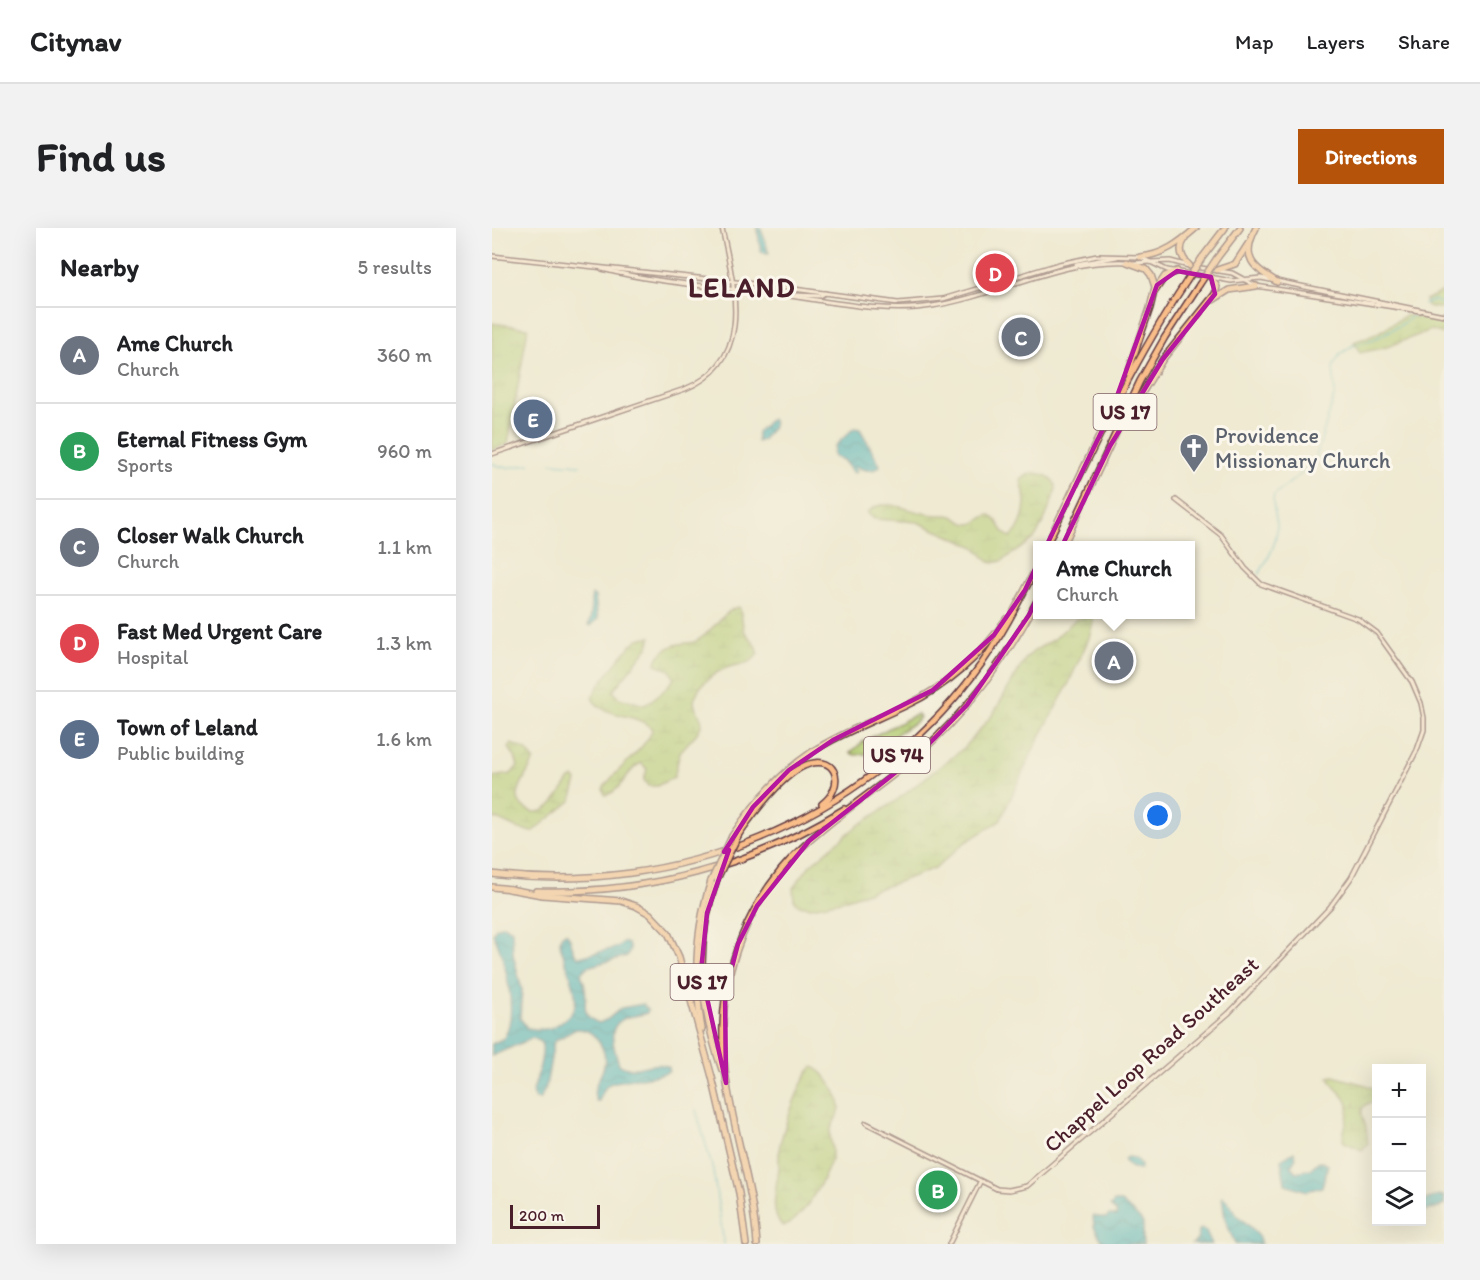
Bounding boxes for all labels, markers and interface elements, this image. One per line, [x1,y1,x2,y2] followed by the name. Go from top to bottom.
[30,24,121,58] text: Citynav
[1235,29,1274,54] text: Map
[1307,29,1365,54] text: Layers
[1398,29,1450,54] text: Share
[1298,129,1444,184] button: Directions
[36,131,166,182] text: Find us
[976,250,1014,296] pin: D
[60,251,139,283] text: Nearby
[358,255,432,279] text: 5 results
[688,270,796,304] district label: LELAND
[1002,314,1040,360] pin: C
[117,330,233,357] text: Ame Church
[73,343,86,367] text: A
[377,343,432,367] text: 360 m
[117,357,179,381] text: Church
[1094,394,1156,430] road number: US 17
[514,396,552,441] pin: E
[1215,422,1391,474] place label: Providence Missionary Church
[117,426,307,453] text: Eternal Fitness Gym
[1178,432,1210,474] church icon: Providence Missionary Church
[73,439,86,463] text: B
[377,439,432,463] text: 960 m
[117,453,173,477] text: Sports
[117,522,304,549] text: Closer Walk Church
[73,535,86,559] text: C
[378,535,432,559] text: 1.1 km
[1033,541,1195,619] popup
[117,549,179,573] text: Church
[1056,555,1172,582] text: Ame Church
[1056,582,1119,606] text: Church
[117,618,322,645] text: Fast Med Urgent Care
[73,631,86,655] text: D
[376,631,432,655] text: 1.3 km
[1094,638,1134,684] pin: A
[117,645,189,669] text: Hospital
[117,714,258,741] text: Town of Leland
[74,727,85,751] text: E
[376,727,432,751] text: 1.6 km
[864,737,930,773] road number: US 74
[117,741,244,765] text: Public building
[1143,801,1172,830] your location
[1038,951,1264,1158] street label: Chappel Loop Road Southeast
[670,964,734,1000] road number: US 17
[1372,1064,1426,1226] map controls
[1372,1064,1426,1118] button: +
[1372,1118,1426,1172] button: −
[918,1168,958,1212] pin: B
[1372,1172,1426,1226] button: layers
[510,1202,600,1230] scale bar
[519,1206,564,1225] text: 200 m

